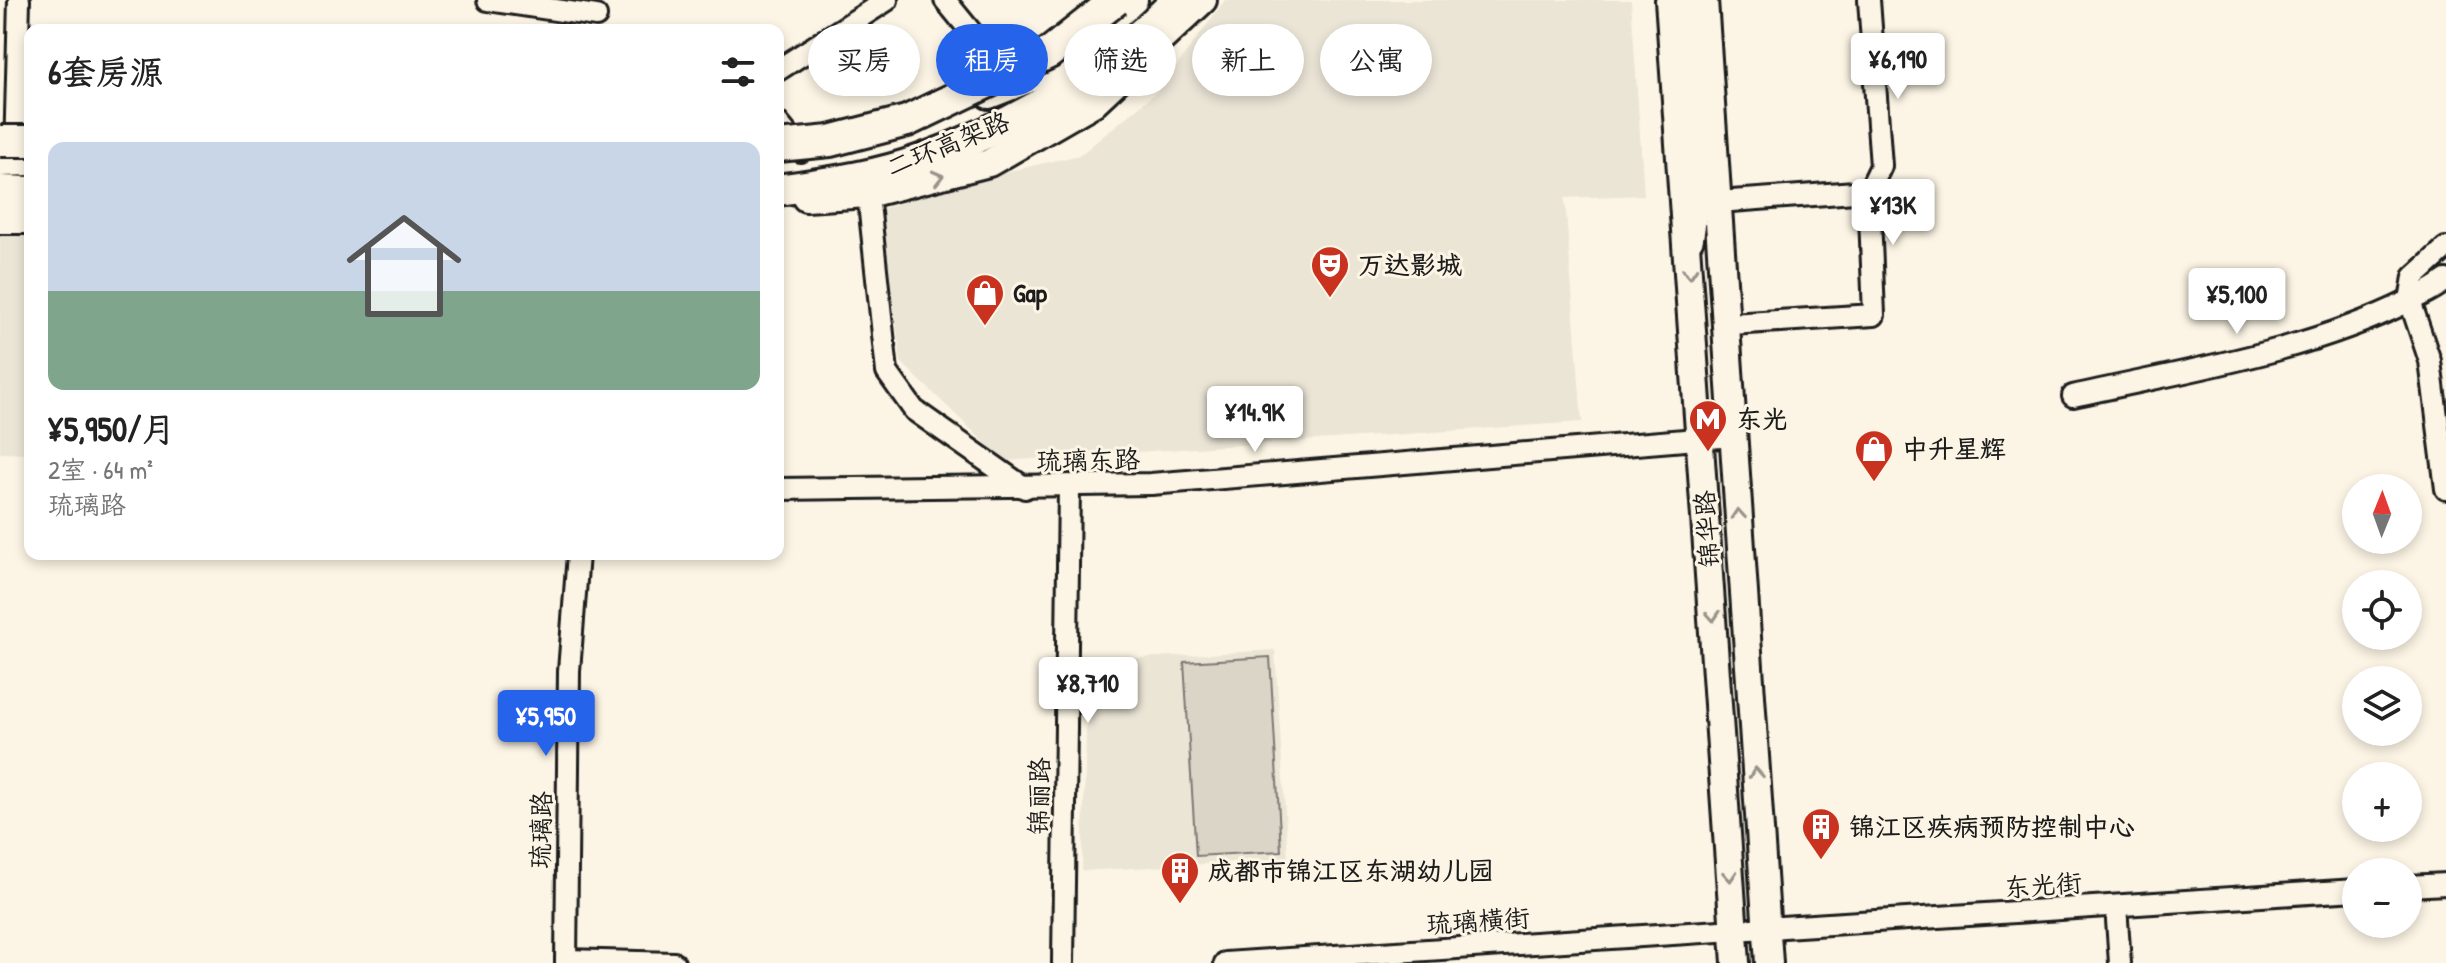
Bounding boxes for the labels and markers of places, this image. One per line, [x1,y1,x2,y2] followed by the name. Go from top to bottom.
[1833,33,1963,101] pin: ¥6,190
[1846,179,1940,247] pin: ¥13K
[1309,244,1351,299] theatre icon: 万达影城
[1358,247,1462,282] place label: 万达影城
[2172,268,2302,336] pin: ¥5,100
[964,272,1006,327] shop icon: Gap
[1013,275,1048,311] place label: Gap
[1190,386,1320,454] pin: ¥14.9K
[1687,398,1729,453] metro station icon: 东光
[1736,401,1788,436] place label: 东光
[1853,428,1895,483] shop icon: 中升星辉
[1902,431,2006,466] place label: 中升星辉
[1023,657,1153,725] pin: ¥8,710
[481,690,611,758] pin: ¥5,950
[1800,806,1842,861] building icon: 锦江区疾病预防控制中心
[1849,809,2135,844] place label: 锦江区疾病预防控制中心
[1159,850,1201,905] building icon: 成都市锦江区东湖幼儿园
[1208,853,1494,888] place label: 成都市锦江区东湖幼儿园

